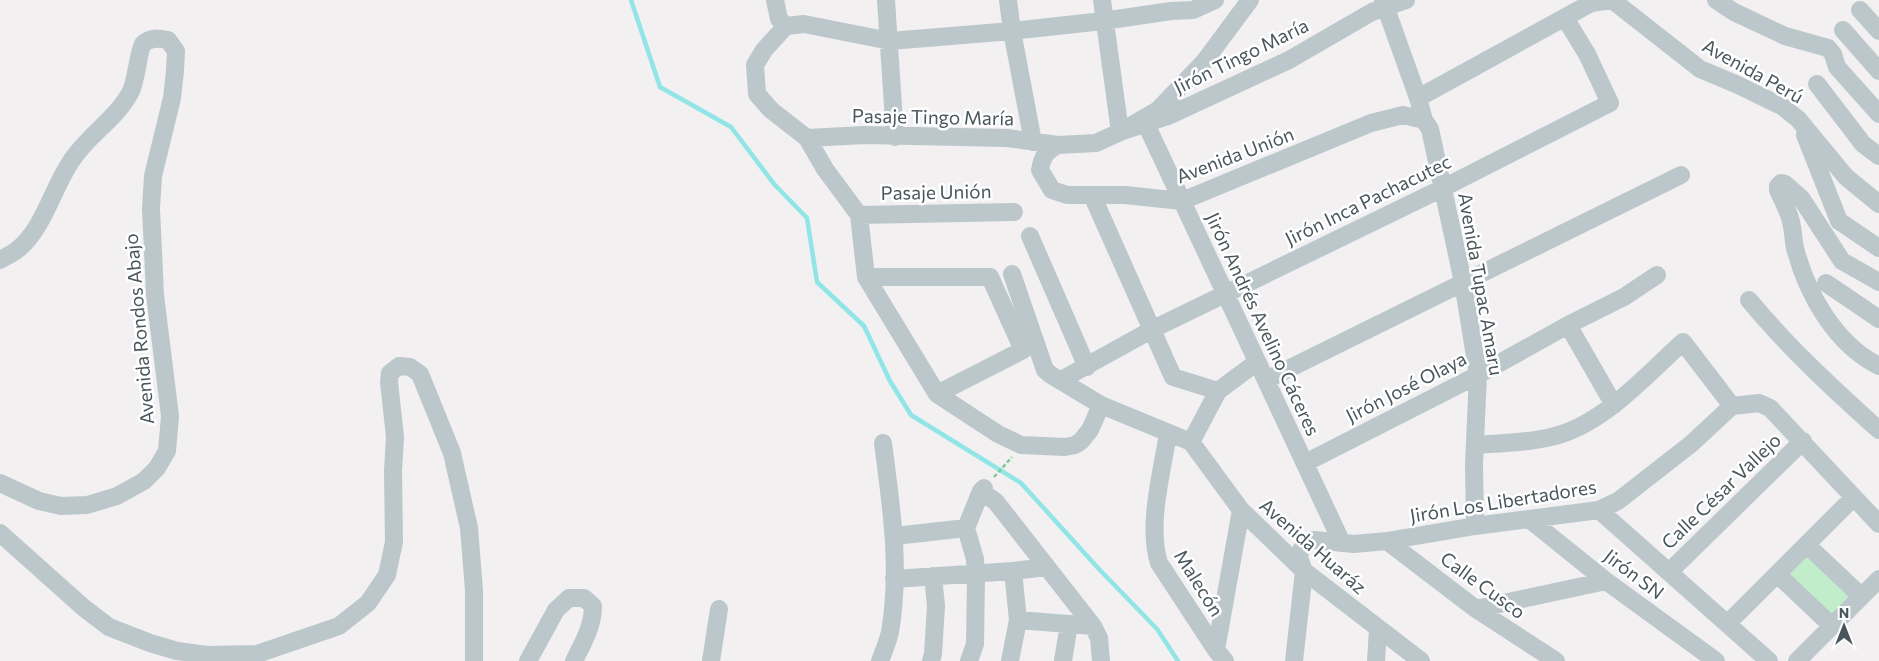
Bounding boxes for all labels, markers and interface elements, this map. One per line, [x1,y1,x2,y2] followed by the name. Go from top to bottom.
[1170,13,1312,98] street label: Jirón Tingo María
[1699,33,1808,108] street label: Avenida Perú
[852,104,1014,129] street label: Pasaje Tingo María
[1173,122,1297,187] street label: Avenida Unión
[1281,149,1455,250] street label: Jirón Inca Pachacutec
[880,179,992,204] street label: Pasaje Unión
[1454,191,1509,377] street label: Avenida Tupac Amaru
[1202,208,1325,439] street label: Jirón Andrés Avelino Cáceres
[119,233,158,425] street label: Avenida Rondos Abajo
[1342,346,1470,427] street label: Jirón José Olaya
[1656,428,1785,553] street label: Calle César Vallejo
[1408,474,1598,527] street label: Jirón Los Libertadores
[1255,493,1371,598] street label: Avenida Huaráz
[1600,544,1669,604] street label: Jirón SN
[1170,545,1229,620] street label: Malecón
[1436,546,1530,623] street label: Calle Cusco
[1819,601,1869,651] north arrow
[1839,604,1849,621] text: N

